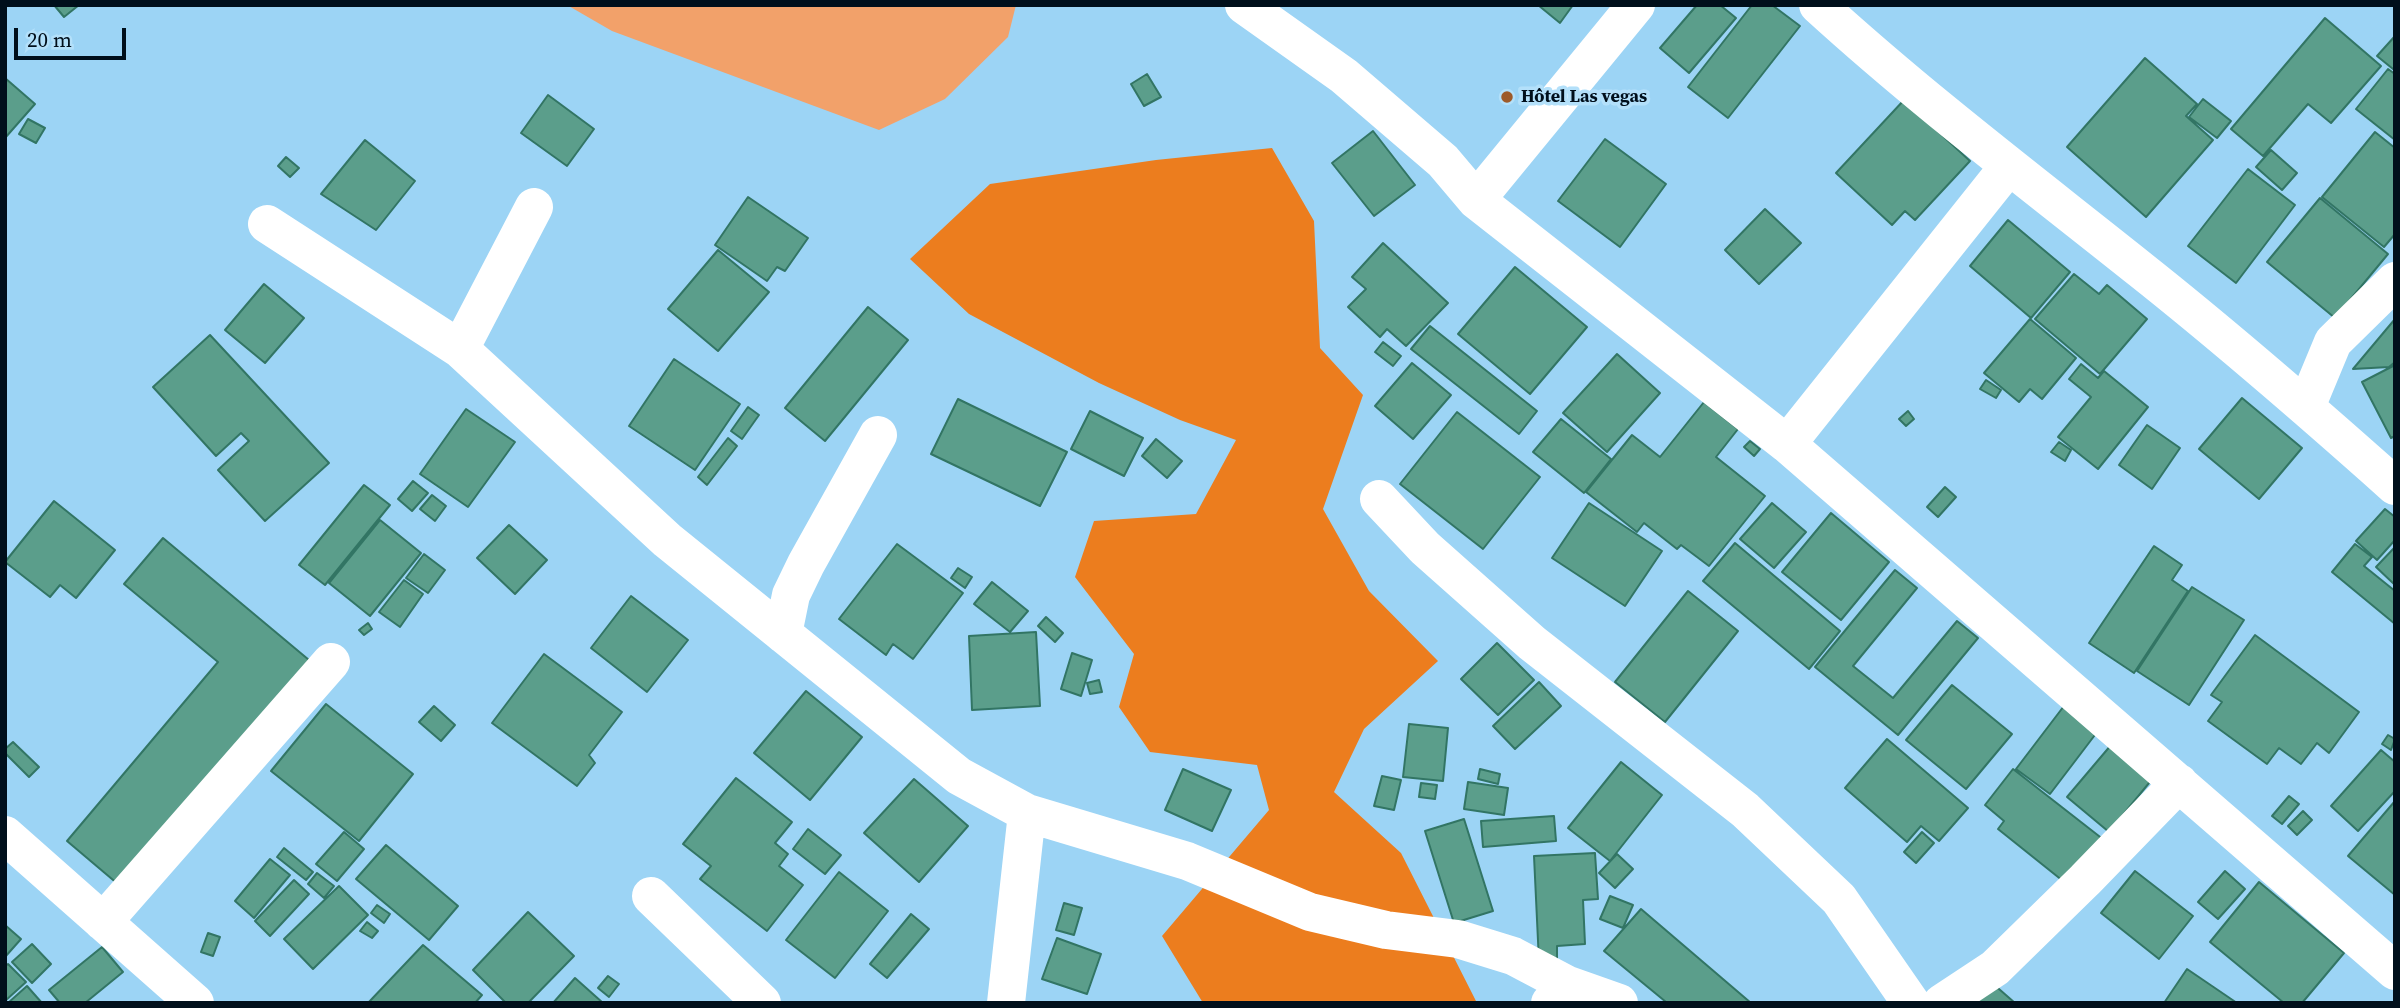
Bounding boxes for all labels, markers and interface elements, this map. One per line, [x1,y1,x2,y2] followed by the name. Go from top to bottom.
[18,14,130,58] scale bar
[27,25,72,54] text: 20 m
[1521,86,1647,108] place label: Hôtel Las vegas
[1499,89,1515,105] marker: Hôtel Las vegas

